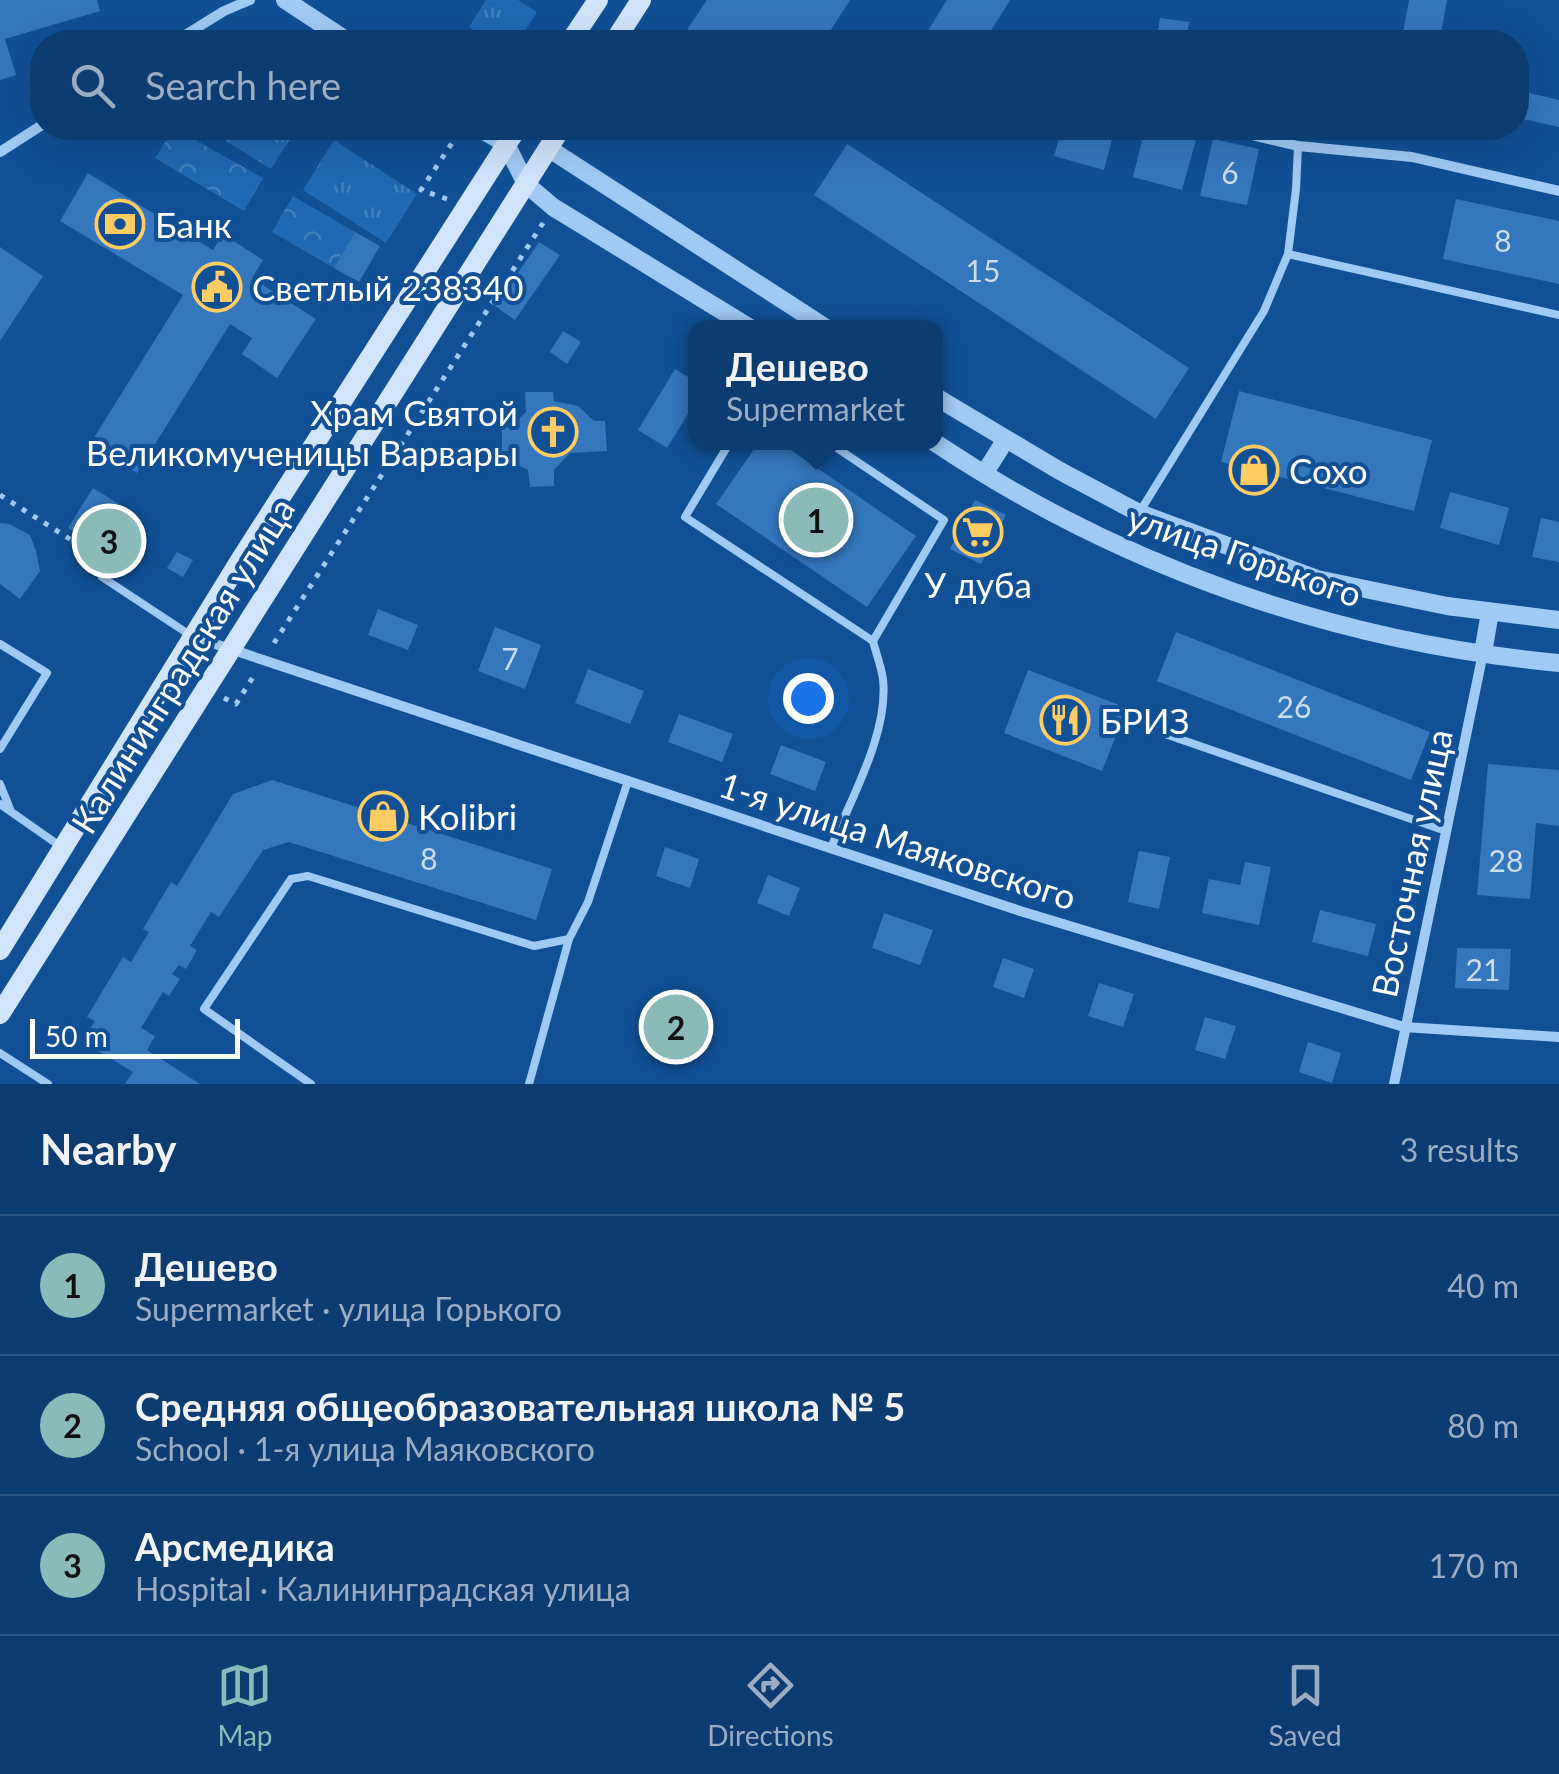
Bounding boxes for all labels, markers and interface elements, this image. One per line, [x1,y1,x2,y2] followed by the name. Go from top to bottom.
[30,30,1529,140] search box
[65,58,120,113] icon: search
[145,62,341,108] text: Search here
[1221,154,1239,190] house number: 6
[94,198,146,250] bank icon: Банк
[155,203,232,245] place label: Банк
[1494,222,1512,258] house number: 8
[966,252,1000,288] house number: 15
[191,261,243,313] public building icon: Светлый 238340
[252,266,523,308] place label: Светлый 238340
[688,320,943,450] popup
[726,343,869,389] text: Дешево
[726,389,905,428] text: Supermarket
[86,391,518,473] place label: Храм Святой Великомученицы Варвары
[527,406,579,458] church icon: Храм Святой Великомученицы Варвары
[1228,444,1280,496] shop icon: Сохо
[1289,449,1368,491] place label: Сохо
[784,482,848,558] pin: 1
[61,490,303,840] street label: Калининградская улица
[1123,495,1367,615] street label: улица Горького
[76,504,142,578] pin: 3
[952,506,1004,558] supermarket icon: У дуба
[924,563,1032,605] place label: У дуба
[501,640,519,676] house number: 7
[783,673,834,724] your location
[1277,688,1311,724] house number: 26
[1039,694,1091,746] restaurant icon: БРИЗ
[1100,699,1190,741] place label: БРИЗ
[1362,725,1460,1001] street label: Восточная улица
[714,762,1082,918] street label: 1-я улица Маяковского
[357,790,409,842] shop icon: Kolibri
[418,795,517,837] place label: Kolibri
[420,840,438,876] house number: 8
[1489,842,1523,878] house number: 28
[1466,951,1500,987] house number: 21
[644,990,708,1064] pin: 2
[30,1014,240,1058] scale bar
[45,1019,108,1053] text: 50 m
[40,1124,177,1174] text: Nearby
[1400,1130,1519,1169] text: 3 results
[135,1243,278,1289] text: Дешево
[63,1266,82,1305] text: 1
[1447,1266,1519,1305] text: 40 m
[135,1289,562,1328] text: Supermarket · улица Горького
[135,1383,905,1429] text: Средняя общеобразовательная школа № 5
[63,1406,82,1445] text: 2
[1447,1406,1519,1445] text: 80 m
[135,1429,595,1468] text: School · 1-я улица Маяковского
[135,1523,335,1569] text: Арсмедика
[63,1546,82,1585] text: 3
[1429,1546,1519,1585] text: 170 m
[135,1569,631,1608] text: Hospital · Калининградская улица
[217,1658,273,1752] tab: Map
[707,1658,834,1752] tab: Directions
[1268,1658,1342,1752] tab: Saved

